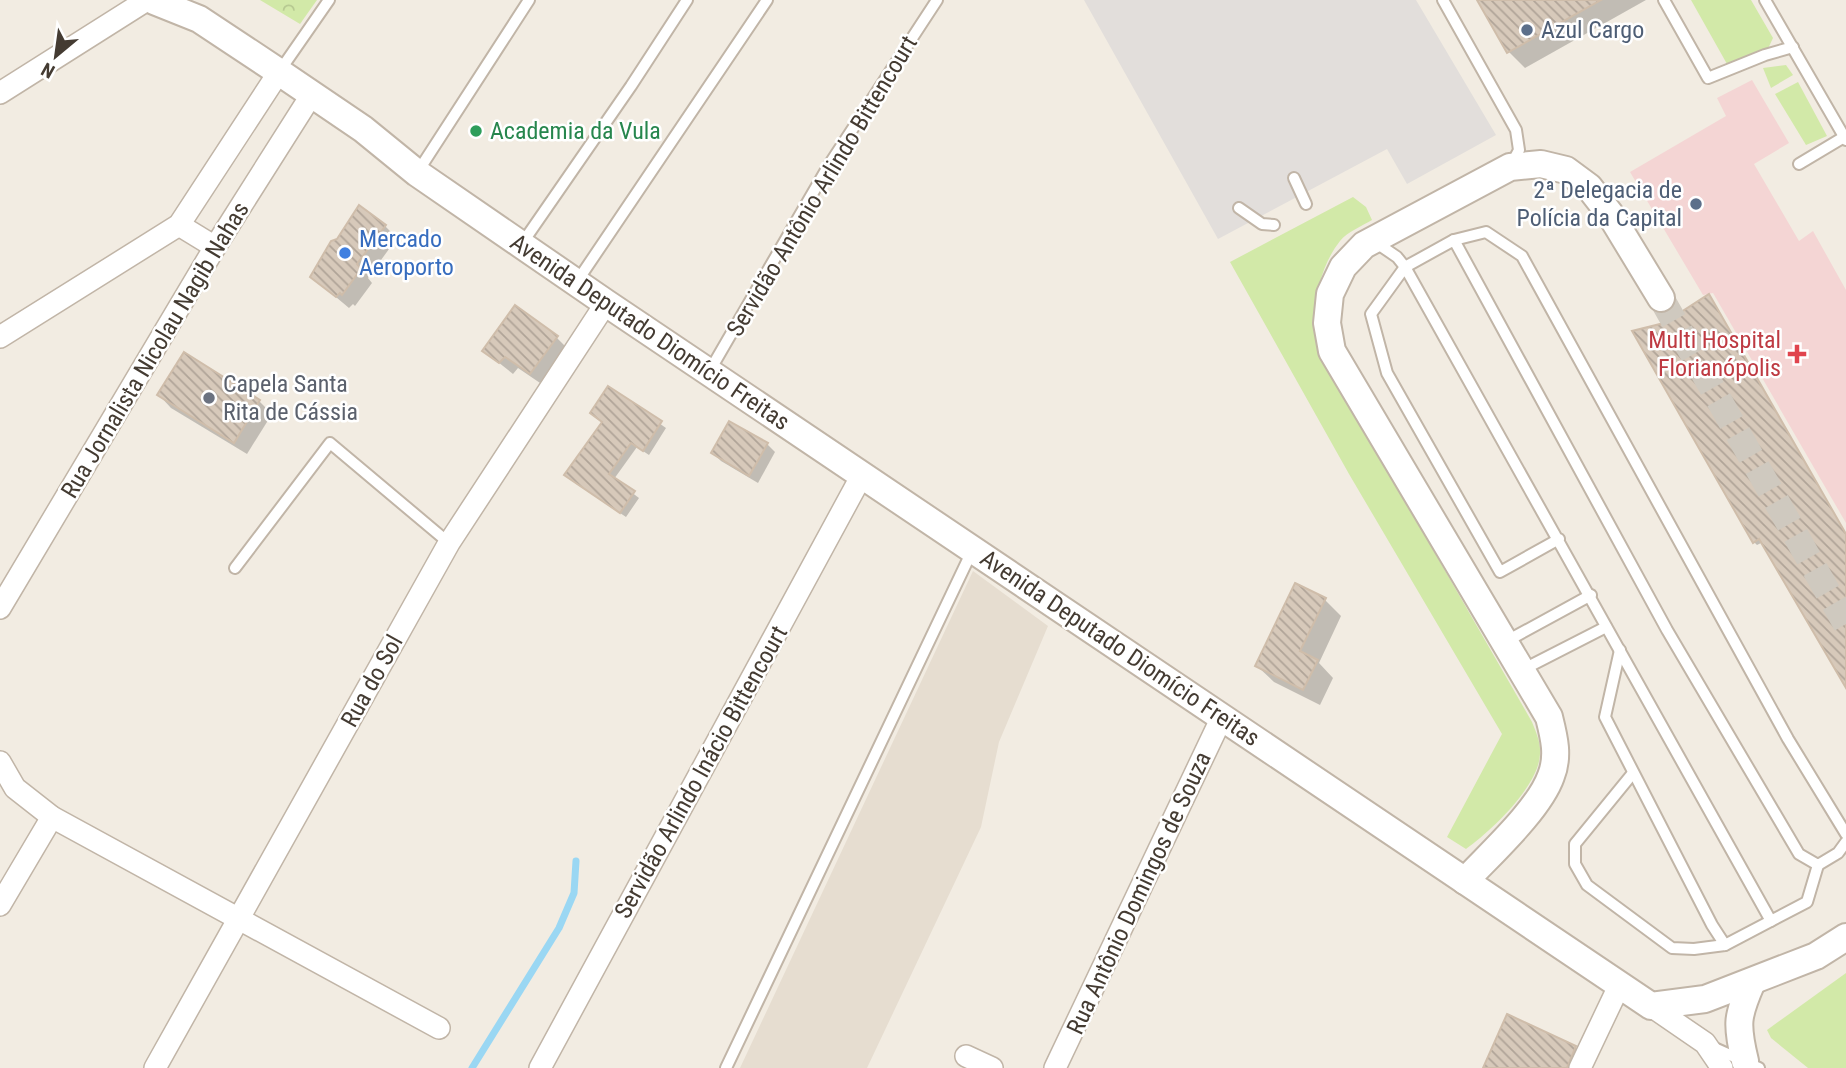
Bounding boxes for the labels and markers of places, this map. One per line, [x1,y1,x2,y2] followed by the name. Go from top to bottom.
[1541,16,1644,44] place label: Azul Cargo
[1519,22,1535,38] marker: Azul Cargo
[490,117,661,145] place label: Academia da Vula
[468,123,484,139] marker: Academia da Vula
[1517,176,1682,232] place label: 2ª Delegacia de Polícia da Capital
[1688,196,1704,212] marker: 2ª Delegacia de Polícia da Capital
[359,225,454,281] place label: Mercado Aeroporto
[337,245,353,261] marker: Mercado Aeroporto
[1648,326,1781,382] place label: Multi Hospital Florianópolis
[1787,344,1807,364] marker: Multi Hospital Florianópolis
[223,370,358,426] place label: Capela Santa Rita de Cássia
[201,390,217,406] marker: Capela Santa Rita de Cássia

